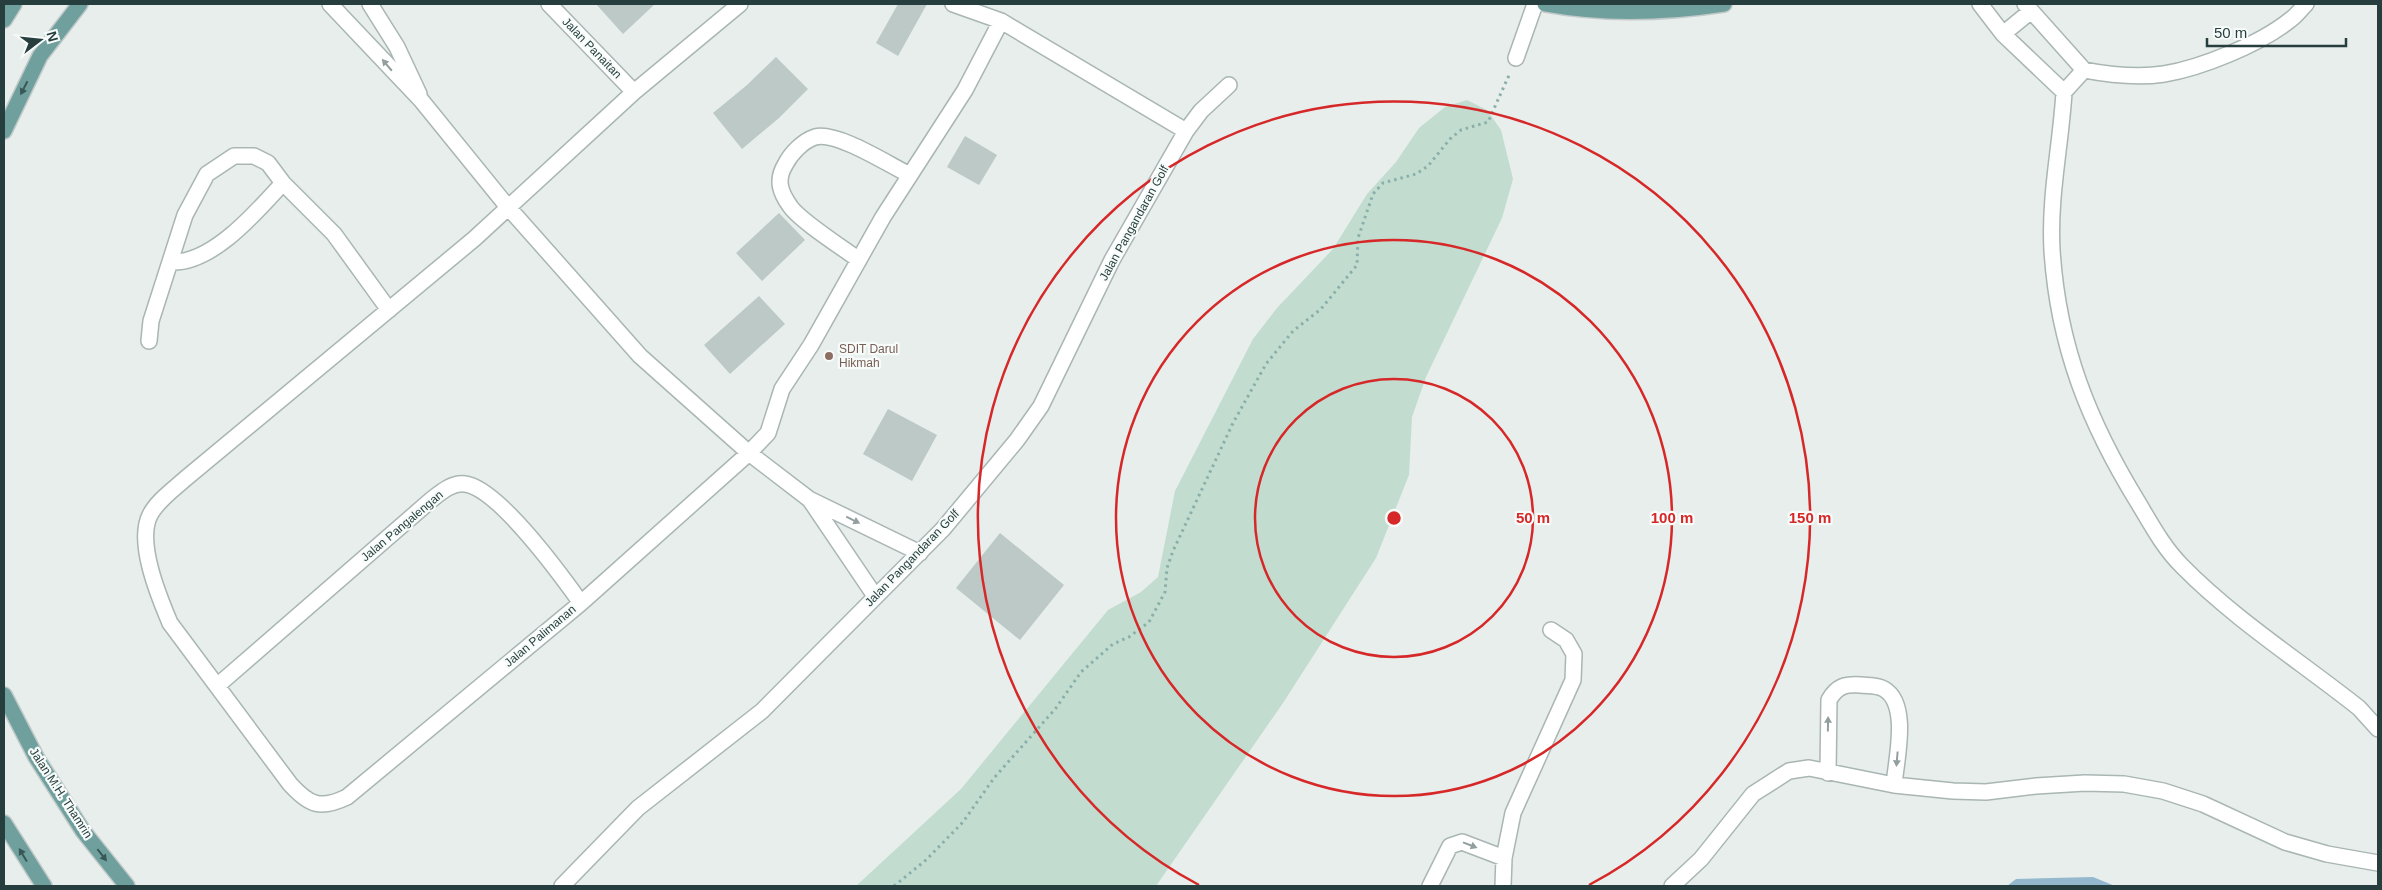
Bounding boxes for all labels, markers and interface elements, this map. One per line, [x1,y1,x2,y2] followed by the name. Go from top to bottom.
[15,15,65,65] north arrow
[559,15,625,81] street label: Jalan Panaitan
[2207,15,2346,47] scale bar
[2214,24,2247,41] text: 50 m
[43,29,62,43] text: N
[382,59,393,71] one-way arrow
[20,81,28,95] one-way arrow
[1097,162,1172,283] street label: Jalan Pangandaran Golf
[839,342,898,370] place label: SDIT Darul Hikmah
[823,350,835,362] marker: SDIT Darul Hikmah
[358,488,446,564] street label: Jalan Pangalengan
[862,506,962,609] street label: Jalan Pangandaran Golf
[1385,509,1403,527] centre of rings
[1516,509,1550,526] text: 50 m
[1651,509,1693,526] text: 100 m
[1789,509,1831,526] text: 150 m
[846,516,860,524] one-way arrow
[502,602,578,670] street label: Jalan Palimanan
[1825,716,1833,732] one-way arrow
[27,745,95,841] street label: Jalan M.H. Thamrin
[1892,751,1900,767] one-way arrow
[1463,841,1478,849] one-way arrow
[97,848,108,861] one-way arrow
[18,849,27,862] one-way arrow

